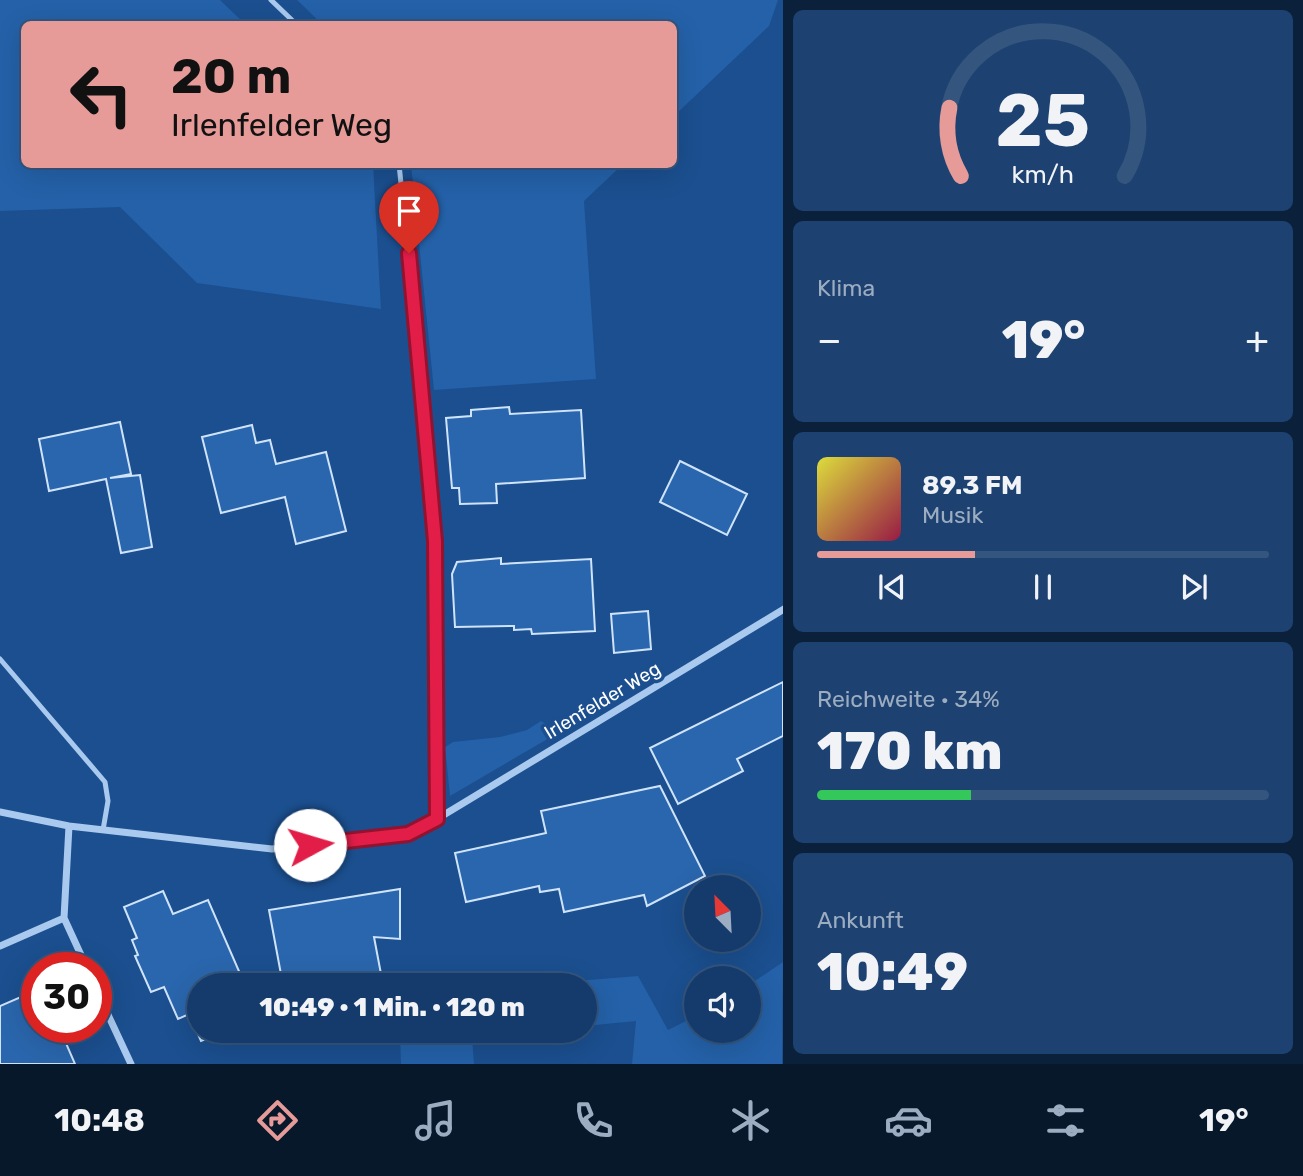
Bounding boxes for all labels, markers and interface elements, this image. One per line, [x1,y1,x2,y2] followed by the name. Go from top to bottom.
[171,47,292,105] text: 20 m
[56,49,147,140] icon: left
[996,79,1090,165] text: 25
[171,106,392,144] text: Irlenfelder Weg
[1012,160,1074,189] text: km/h
[379,181,439,253] pin
[390,192,428,230] icon: arrive
[817,274,875,302] text: Klima
[1002,309,1085,371] text: 19°
[817,317,842,363] text: −
[1245,317,1269,363] text: +
[922,470,1023,501] text: 89.3 FM
[922,501,983,529] text: Musik
[873,568,911,606] icon: previous
[1024,568,1062,606] icon: pause
[1175,568,1213,606] icon: next
[540,657,664,744] street label: Irlenfelder Weg
[817,685,1000,713] text: Reichweite · 34%
[817,720,1002,782] text: 170 km
[273,808,347,882] position arrow
[684,875,761,952] north arrow
[684,875,761,1043] map controls
[817,906,904,934] text: Ankunft
[817,941,968,1003] text: 10:49
[21,952,112,1043] speed limit sign: 30
[684,966,761,1043] button: sound
[259,992,525,1023] text: 10:49 · 1 Min. · 120 m
[253,1096,302,1145] icon: directions
[411,1096,460,1145] icon: music
[569,1096,618,1145] icon: phone
[726,1096,775,1145] icon: climate
[884,1096,933,1145] icon: car
[1041,1096,1090,1145] icon: filters
[54,1101,145,1139] text: 10:48
[1199,1101,1249,1139] text: 19°

